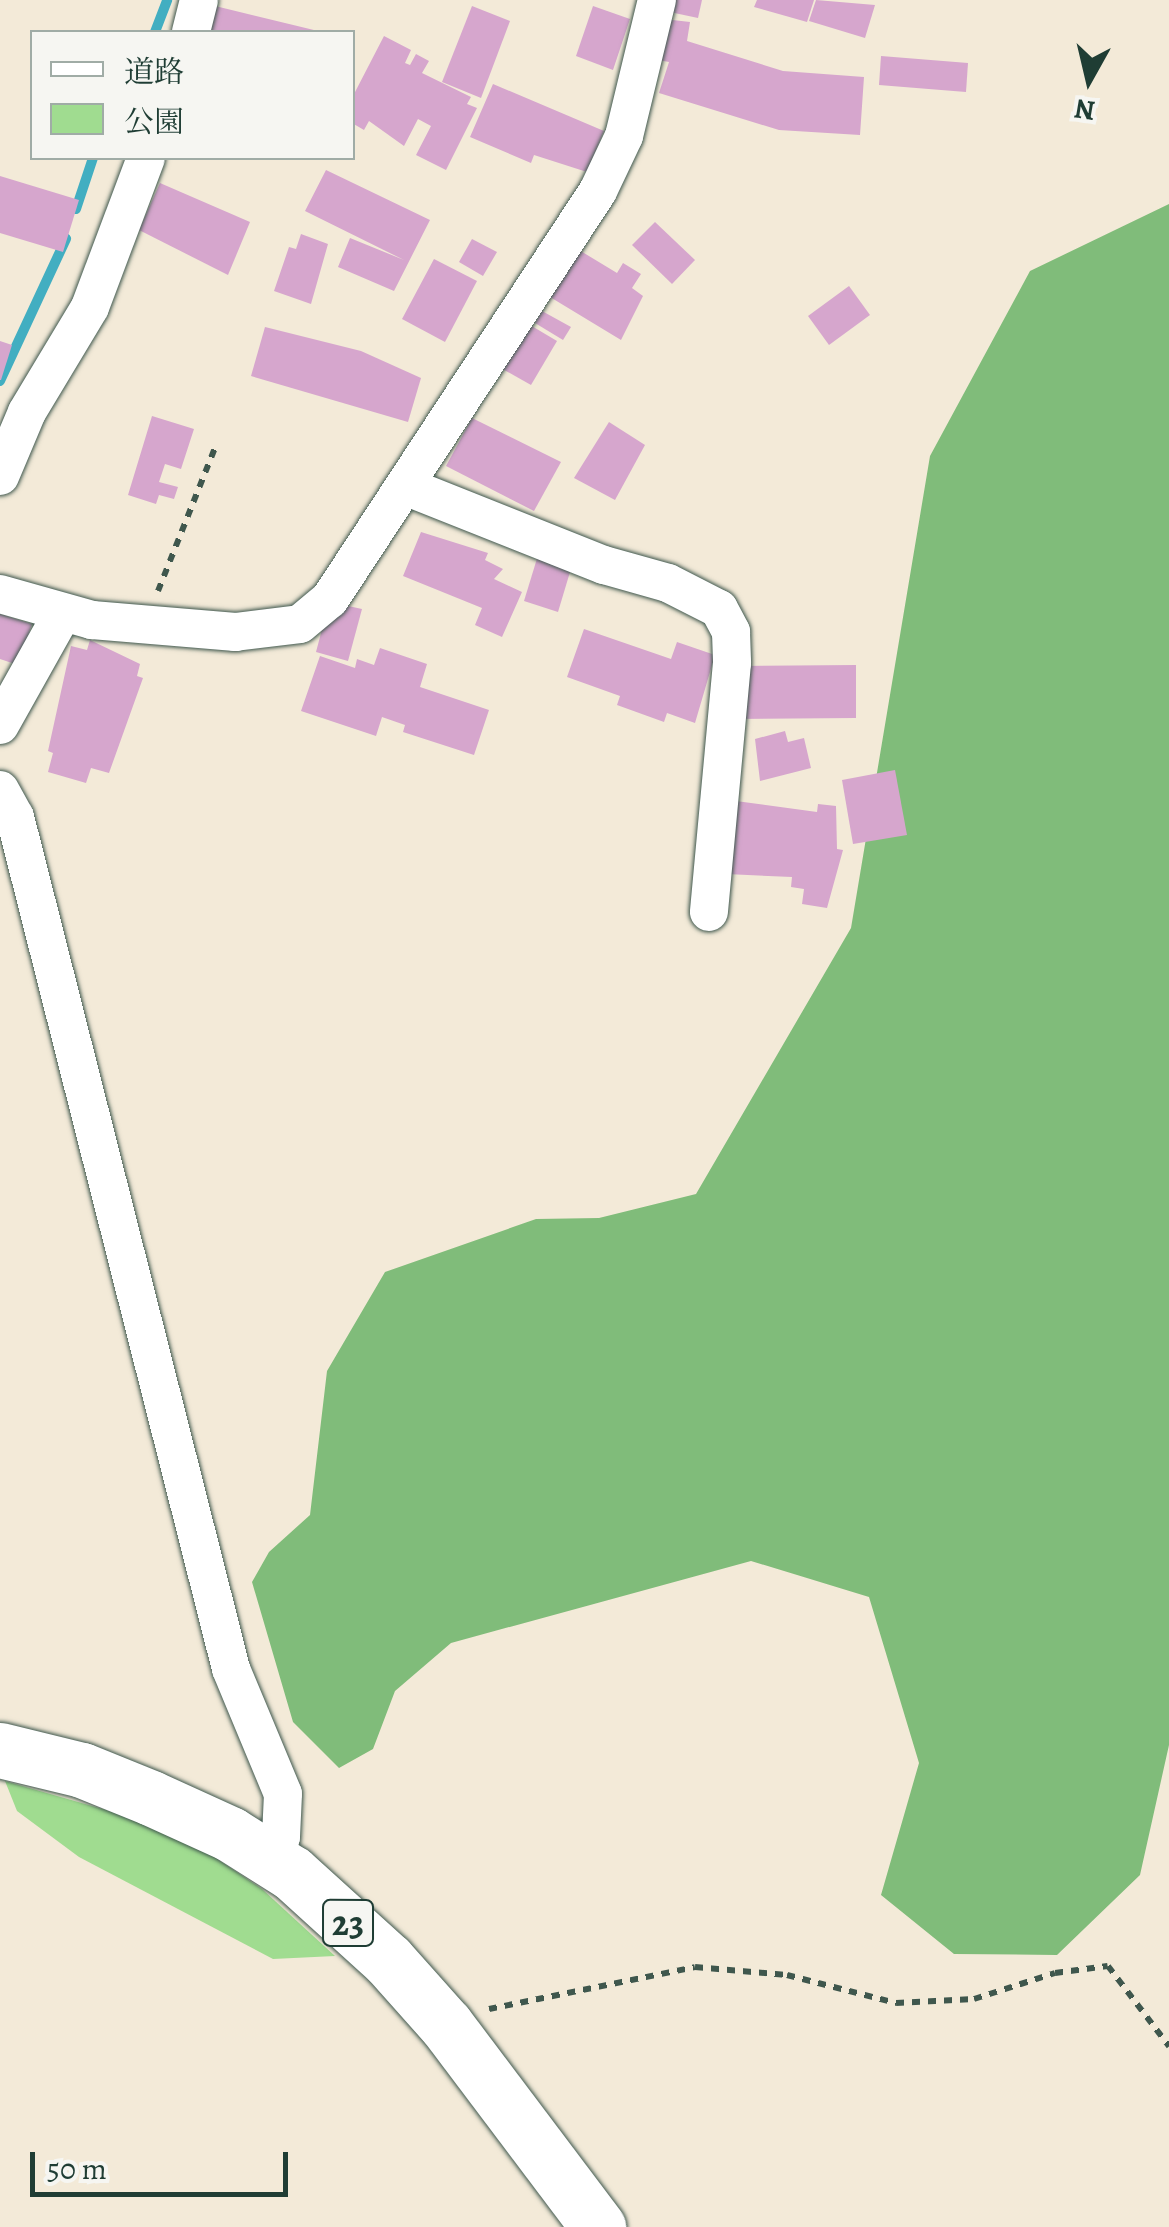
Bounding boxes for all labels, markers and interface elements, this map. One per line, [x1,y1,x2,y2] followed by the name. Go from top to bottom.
[30,30,355,160] legend
[1039,30,1139,130] north arrow
[124,52,184,92] text: 道路
[1072,89,1098,130] text: N
[124,102,184,142] text: 公園
[320,1893,376,1953] road number: 23
[35,2132,292,2194] scale bar
[47,2149,107,2189] text: 50 m

